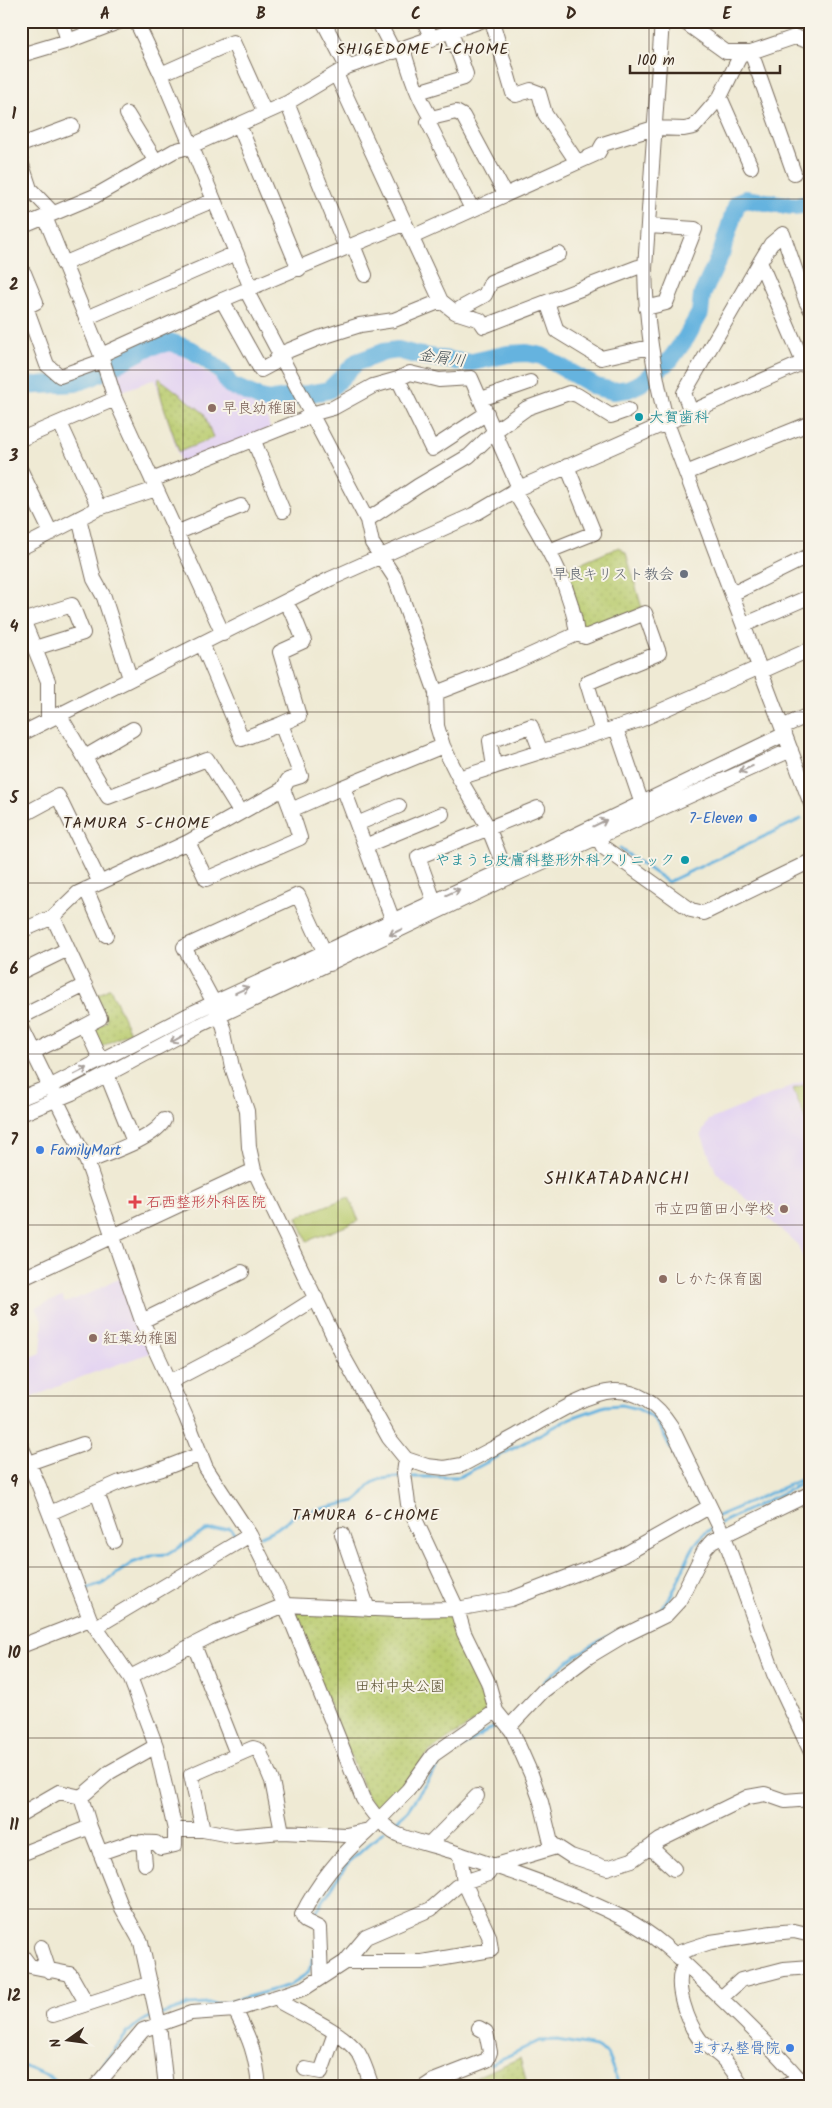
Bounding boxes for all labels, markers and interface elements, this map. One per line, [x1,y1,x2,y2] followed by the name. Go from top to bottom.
[100,2,110,27] text: A
[256,2,266,27] text: B
[411,2,421,27] text: C
[566,2,577,27] text: D
[723,2,733,27] text: E
[336,37,510,62] district label: SHIGEDOME 1-CHOME
[630,42,780,74] scale bar
[637,49,675,73] text: 100 m
[12,102,17,127] text: 1
[9,273,19,298] text: 2
[416,343,467,374] water label: 金屑川
[222,397,297,421] place label: 早良幼稚園
[206,402,218,414] marker: 早良幼稚園
[649,406,709,430] place label: 大賀歯科
[633,411,645,423] marker: 大賀歯科
[9,444,19,469] text: 3
[553,563,674,587] place label: 早良キリスト教会
[678,568,690,580] marker: 早良キリスト教会
[10,615,19,640] text: 4
[739,765,754,775] one-way arrow
[9,786,20,811] text: 5
[689,807,743,831] place label: 7-Eleven
[63,811,211,836] district label: TAMURA 5-CHOME
[747,812,759,824] marker: 7-Eleven
[592,818,607,827] one-way arrow
[435,849,675,873] place label: やまうち皮膚科整形外科クリニック
[679,854,691,866] marker: やまうち皮膚科整形外科クリニック
[445,887,460,896] one-way arrow
[388,927,403,937] one-way arrow
[10,957,19,982] text: 6
[234,984,249,994] one-way arrow
[170,1033,185,1043] one-way arrow
[74,1065,89,1075] one-way arrow
[10,1128,18,1153] text: 7
[50,1139,121,1163] place label: FamilyMart
[34,1144,46,1156] marker: FamilyMart
[544,1165,690,1194] district label: SHIKATADANCHI
[146,1191,266,1215] place label: 石西整形外科医院
[128,1195,142,1209] marker: 石西整形外科医院
[654,1198,774,1222] place label: 市立四箇田小学校
[778,1203,790,1215] marker: 市立四箇田小学校
[673,1268,763,1292] place label: しかた保育園
[657,1273,669,1285] marker: しかた保育園
[9,1299,19,1324] text: 8
[103,1327,178,1351] place label: 紅葉幼稚園
[87,1332,99,1344] marker: 紅葉幼稚園
[10,1470,18,1495] text: 9
[292,1503,440,1528] district label: TAMURA 6-CHOME
[7,1641,21,1666] text: 10
[355,1675,445,1699] park label: 田村中央公園
[9,1813,19,1838] text: 11
[7,1984,21,2009] text: 12
[42,2016,92,2066] north arrow
[45,2036,68,2050] text: N
[691,2037,780,2061] place label: ますみ整骨院
[784,2042,796,2054] marker: ますみ整骨院

